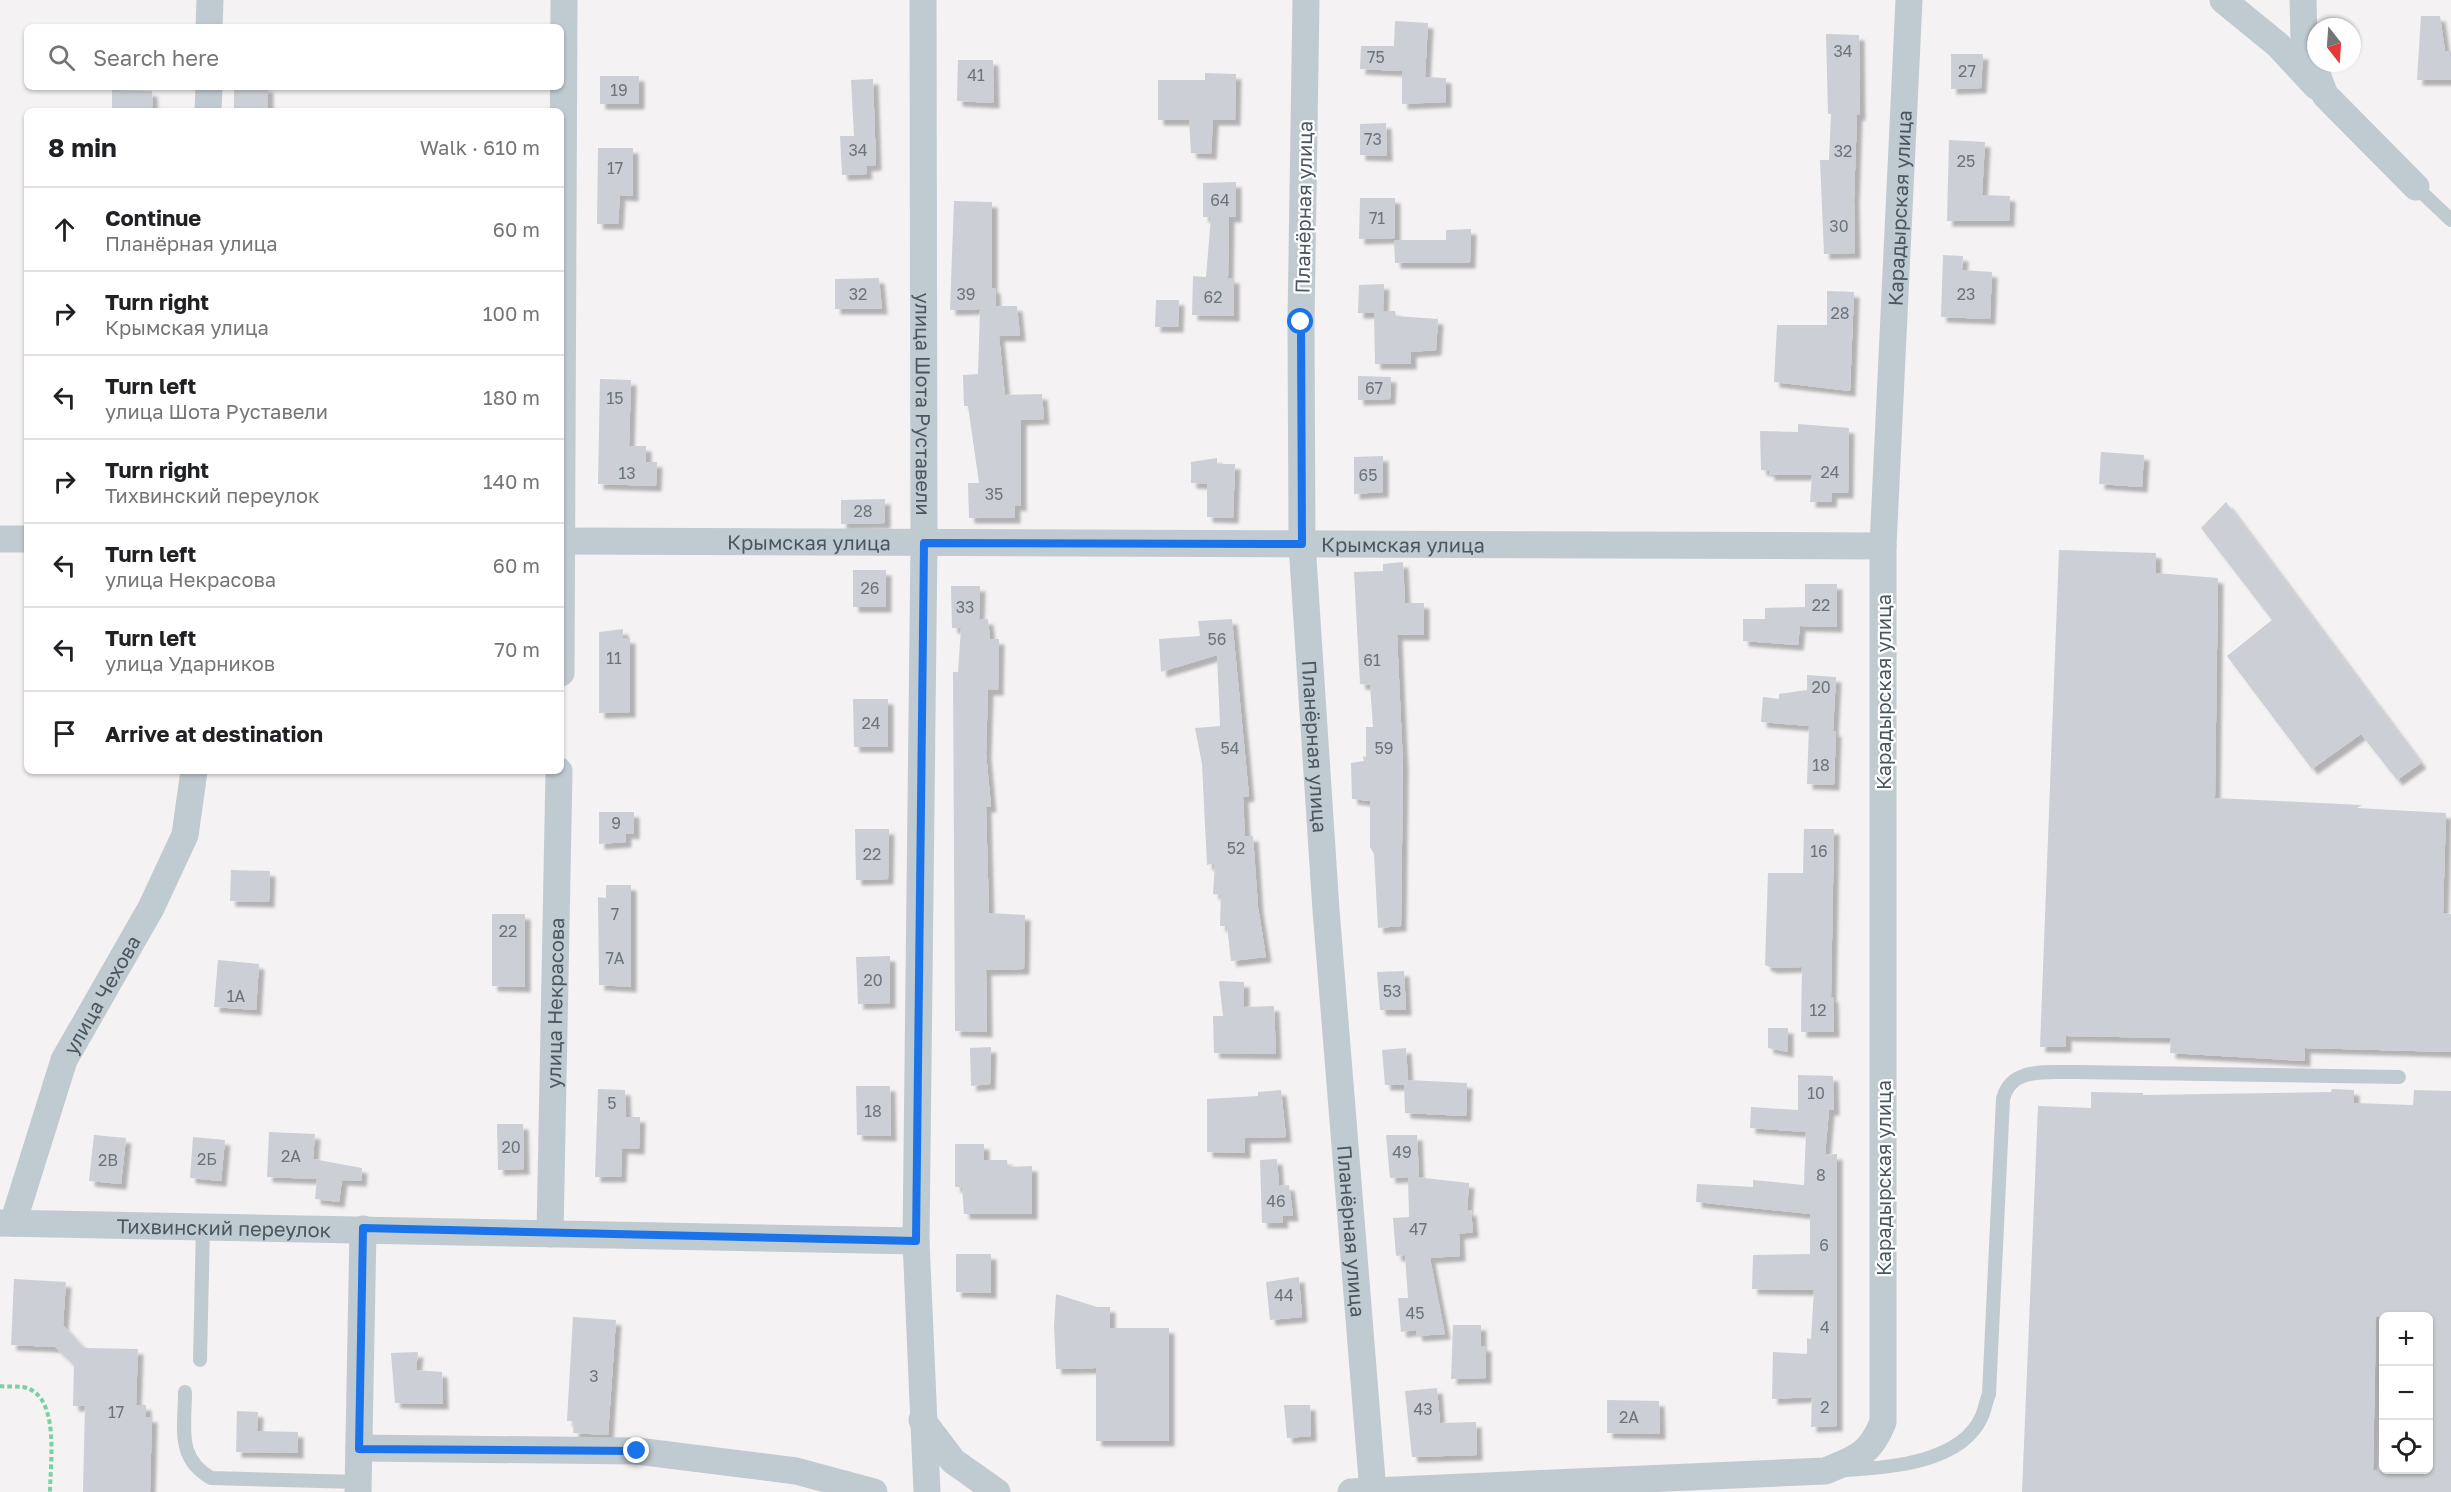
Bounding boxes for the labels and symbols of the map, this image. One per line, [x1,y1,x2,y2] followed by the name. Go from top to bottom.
[2307,18,2361,72] north arrow
[1833,41,1853,61] house number: 34
[1367,47,1385,67] house number: 75
[1958,61,1976,81] house number: 27
[967,65,985,85] house number: 41
[610,80,628,100] house number: 19
[1882,109,1916,307] street label: Карадырская улица
[1289,120,1317,294] street label: Планёрная улица
[1364,129,1382,149] house number: 73
[848,140,868,160] house number: 34
[1834,141,1852,161] house number: 32
[1957,151,1975,171] house number: 25
[607,158,623,178] house number: 17
[1210,190,1230,210] house number: 64
[1369,208,1385,228] house number: 71
[1829,216,1849,236] house number: 30
[849,284,867,304] house number: 32
[956,284,976,304] house number: 39
[1957,284,1975,304] house number: 23
[1204,287,1222,307] house number: 62
[912,292,936,516] street label: улица Шота Руставели
[1830,303,1850,323] house number: 28
[1287,308,1313,334] route start
[1365,378,1383,398] house number: 67
[606,388,624,408] house number: 15
[1820,462,1840,482] house number: 24
[618,463,636,483] house number: 13
[1359,465,1377,485] house number: 65
[985,484,1003,504] house number: 35
[853,501,873,521] house number: 28
[727,530,891,554] street label: Крымская улица
[1321,532,1485,556] street label: Крымская улица
[861,578,879,598] house number: 26
[1871,594,1895,790] street label: Карадырская улица
[1812,595,1830,615] house number: 22
[956,597,974,617] house number: 33
[1208,629,1226,649] house number: 56
[606,648,622,668] house number: 11
[1363,650,1381,670] house number: 61
[1298,660,1333,833] street label: Планёрная улица
[1811,677,1831,697] house number: 20
[861,713,881,733] house number: 24
[1220,738,1240,758] house number: 54
[1375,738,1393,758] house number: 59
[1812,755,1830,775] house number: 18
[611,813,621,833] house number: 9
[1227,838,1245,858] house number: 52
[1810,841,1828,861] house number: 16
[863,844,881,864] house number: 22
[611,904,619,924] house number: 7
[541,917,568,1089] street label: улица Некрасова
[499,921,517,941] house number: 22
[58,931,145,1059] street label: улица Чехова
[605,948,625,968] house number: 7А
[863,970,883,990] house number: 20
[1383,981,1401,1001] house number: 53
[227,986,246,1006] house number: 1А
[1809,1000,1827,1020] house number: 12
[1871,1080,1895,1276] street label: Карадырская улица
[1807,1083,1825,1103] house number: 10
[607,1093,617,1113] house number: 5
[864,1101,882,1121] house number: 18
[501,1137,521,1157] house number: 20
[1392,1142,1412,1162] house number: 49
[1333,1144,1371,1318] street label: Планёрная улица
[281,1146,301,1166] house number: 2А
[197,1149,217,1169] house number: 2Б
[98,1150,118,1170] house number: 2В
[1816,1165,1826,1185] house number: 8
[1266,1191,1286,1211] house number: 46
[116,1213,331,1242] street label: Тихвинский переулок
[1409,1219,1427,1239] house number: 47
[1819,1235,1829,1255] house number: 6
[1274,1285,1294,1305] house number: 44
[1405,1303,1425,1323] house number: 45
[1820,1317,1830,1337] house number: 4
[589,1366,599,1386] house number: 3
[1820,1397,1830,1417] house number: 2
[1413,1399,1433,1419] house number: 43
[108,1402,124,1422] house number: 17
[1619,1407,1639,1427] house number: 2А
[623,1437,649,1463] route end

